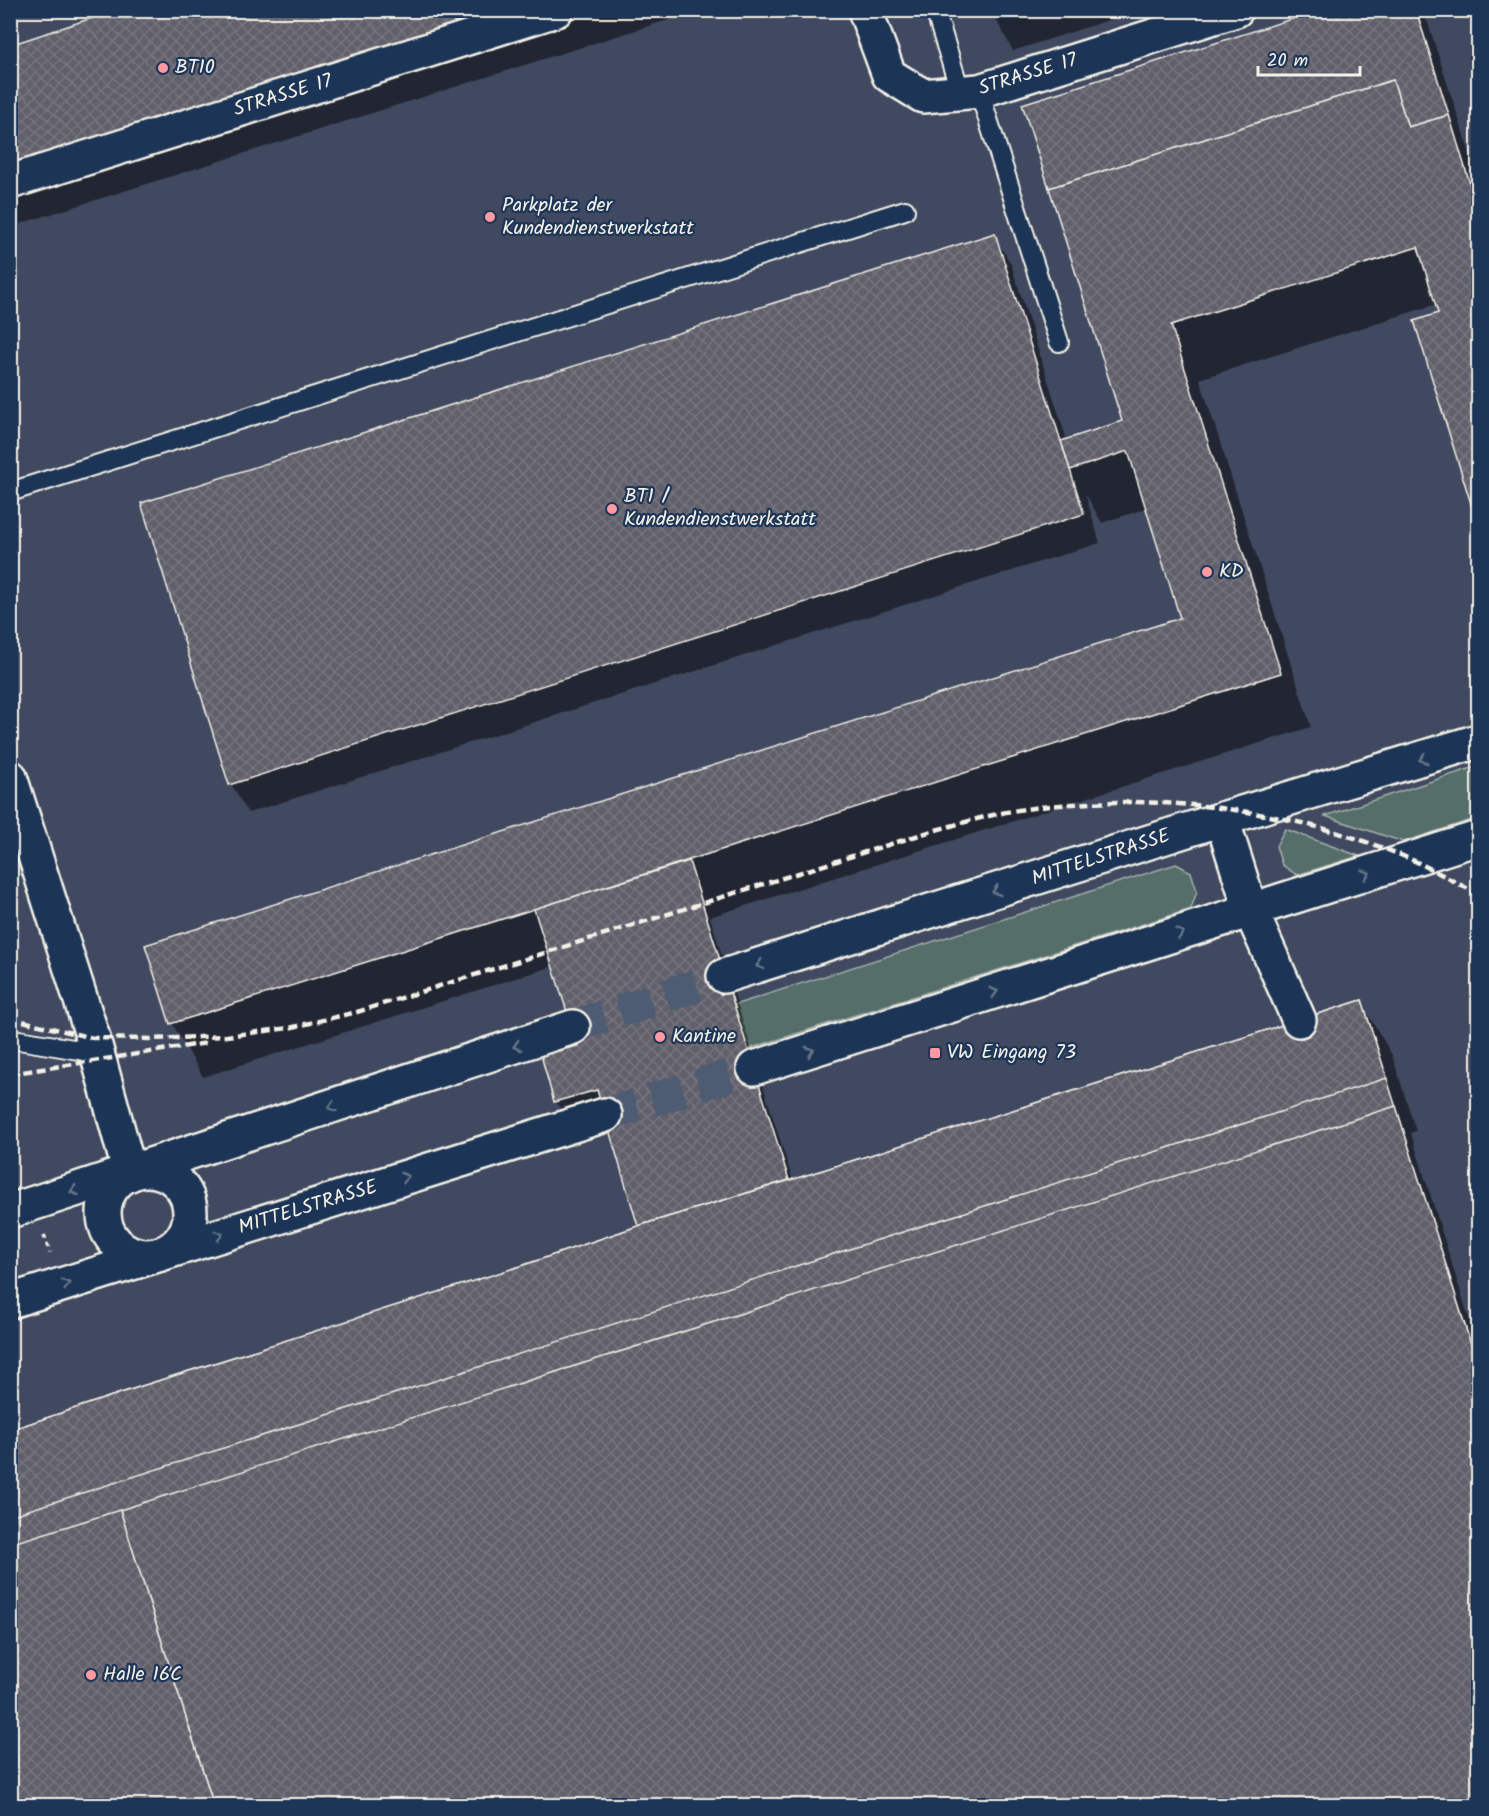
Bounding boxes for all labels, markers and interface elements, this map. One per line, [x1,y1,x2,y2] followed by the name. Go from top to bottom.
[1258,39,1360,77] scale bar
[975,45,1082,105] street label: STRASSE 17
[1267,47,1308,76] text: 20 m
[175,52,215,84] place label: BT10
[156,61,170,75] marker: BT10
[230,66,337,126] street label: STRASSE 17
[502,190,694,245] place label: Parkplatz der Kundendienstwerkstatt
[483,210,497,224] marker: Parkplatz der Kundendienstwerkstatt
[624,481,816,536] place label: BT1 / Kundendienstwerkstatt
[605,502,619,516] marker: BT1 / Kundendienstwerkstatt
[1219,556,1244,588] place label: KD
[1200,565,1214,579] marker: KD
[1418,752,1429,764] one-way arrow
[1028,820,1176,895] street label: MITTELSTRASSE
[1360,868,1371,881] one-way arrow
[991,884,1002,896] one-way arrow
[1174,928,1185,940] one-way arrow
[755,958,766,970] one-way arrow
[988,987,999,999] one-way arrow
[672,1021,736,1053] place label: Kantine
[653,1030,667,1044] marker: Kantine
[947,1037,1076,1069] place label: VW Eingang 73
[512,1038,523,1051] one-way arrow
[804,1045,815,1058] one-way arrow
[928,1046,942,1060] marker: VW Eingang 73
[327,1100,338,1112] one-way arrow
[234,1171,383,1244] street label: MITTELSTRASSE
[399,1172,410,1184] one-way arrow
[69,1184,80,1196] one-way arrow
[213,1230,224,1242] one-way arrow
[60,1278,71,1291] one-way arrow
[103,1659,182,1691] place label: Halle 16C
[84,1668,98,1682] marker: Halle 16C

